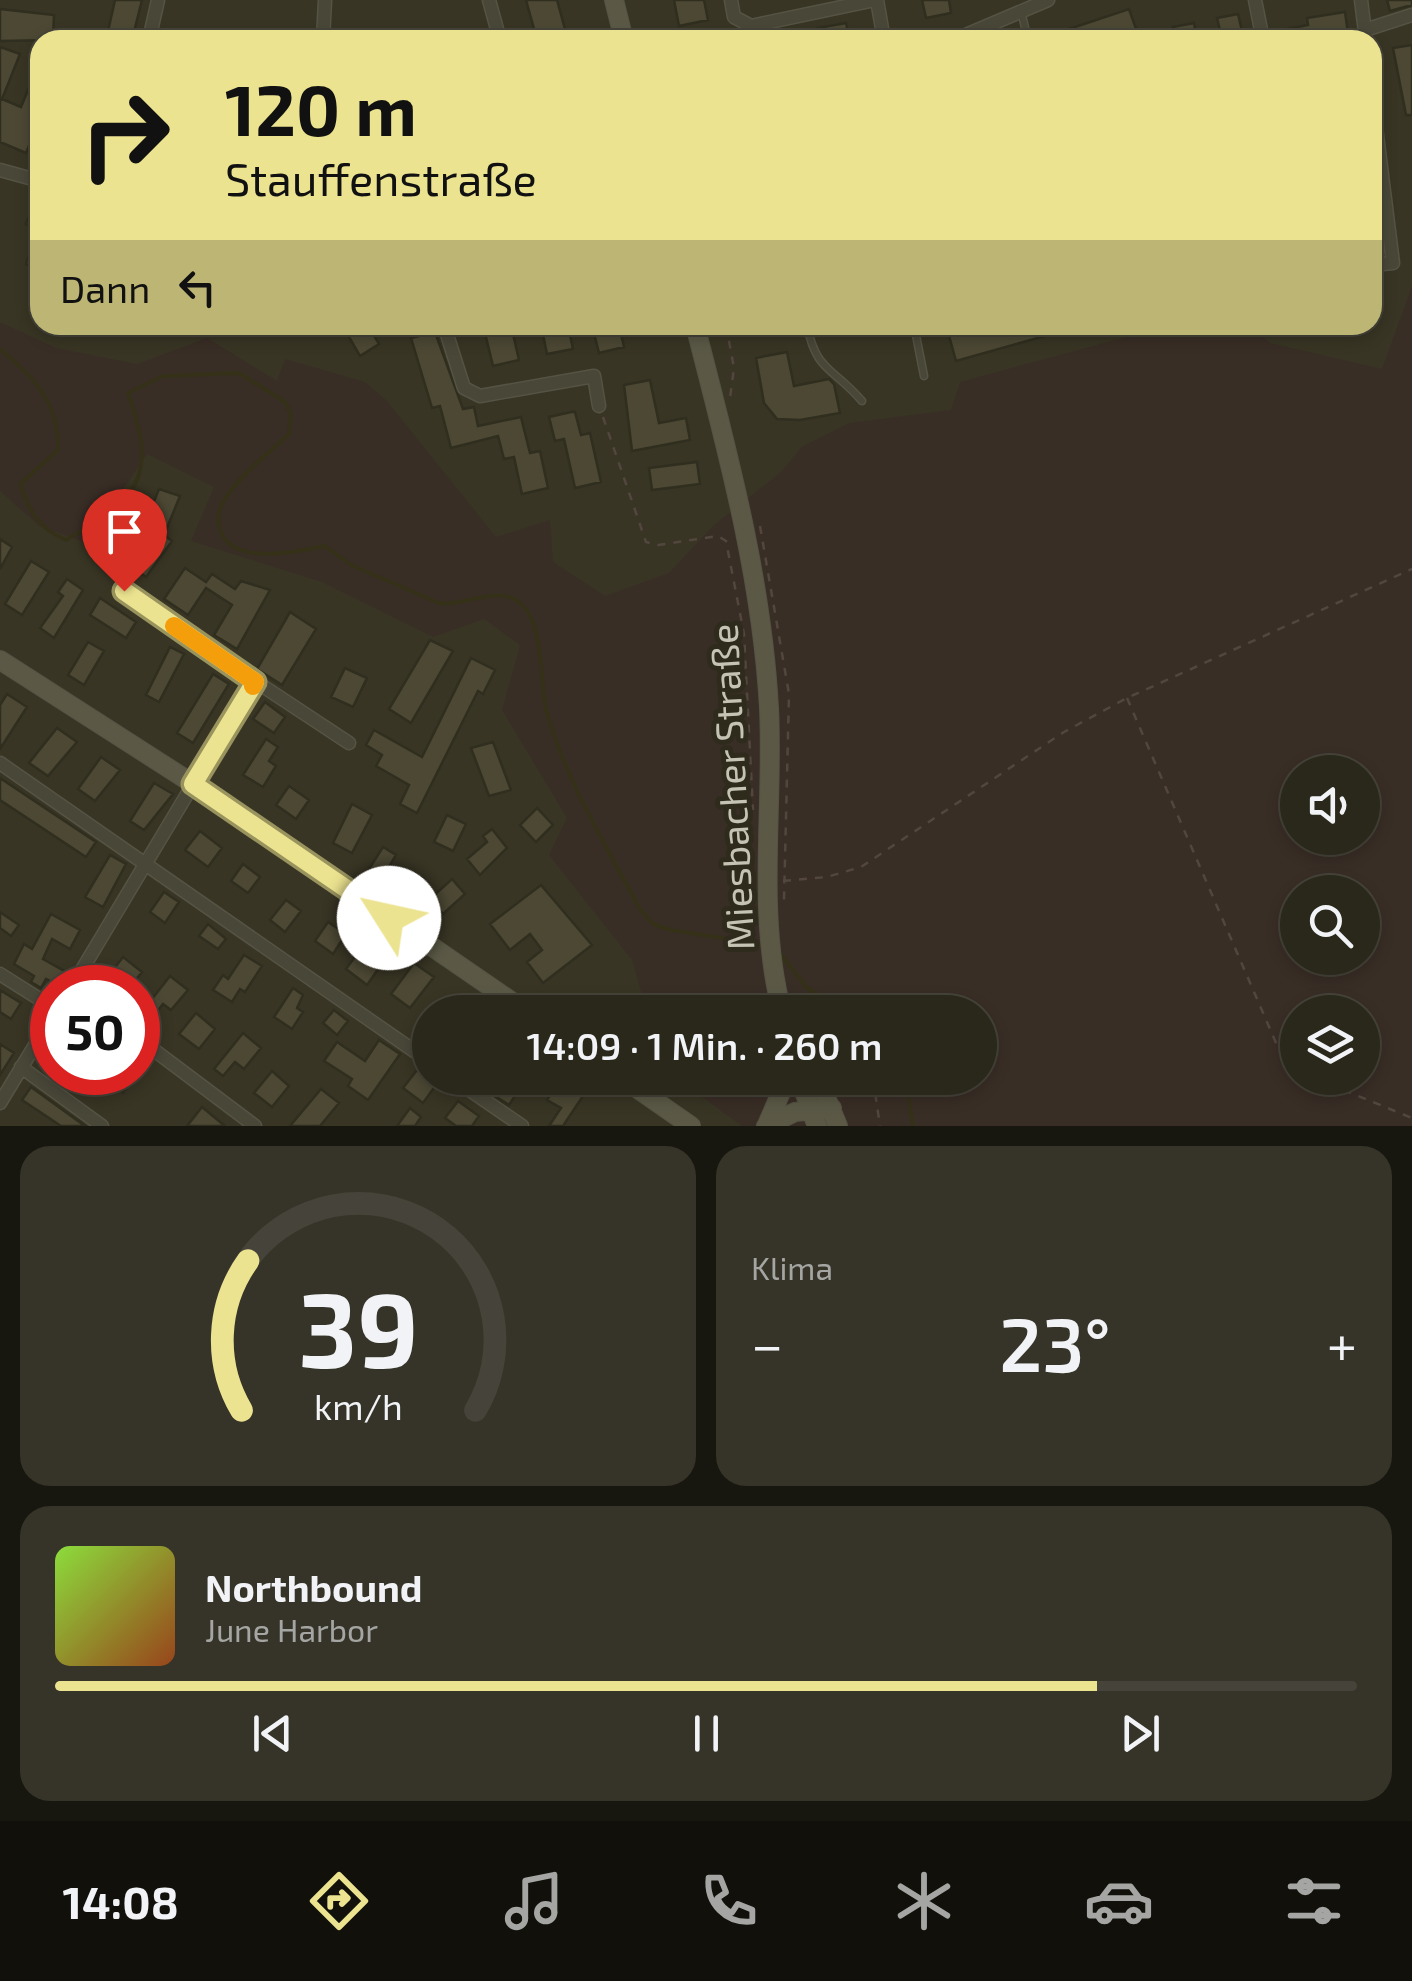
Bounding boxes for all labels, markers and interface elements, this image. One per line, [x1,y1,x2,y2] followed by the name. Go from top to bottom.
[225,66,417,150] text: 120 m
[60,70,190,200] icon: right
[225,151,537,205] text: Stauffenstraße
[170,260,225,315] icon: left
[60,265,150,311] text: Dann
[82,489,167,592] pin
[97,504,152,559] icon: arrive
[699,623,763,951] street label: Miesbacher Straße
[1280,755,1380,1095] map controls
[1280,755,1380,855] button: sound
[337,866,441,970] position arrow
[1280,875,1380,975] button: search
[30,965,160,1095] speed limit sign: 50
[1280,995,1380,1095] button: layers
[527,1022,882,1068] text: 14:09 · 1 Min. · 260 m
[751,1248,833,1286] text: Klima
[298,1264,418,1389] text: 39
[999,1297,1111,1387] text: 23°
[751,1310,783,1376] text: −
[1327,1310,1357,1376] text: +
[314,1384,402,1427] text: km/h
[205,1564,423,1610] text: Northbound
[205,1610,378,1648] text: June Harbor
[245,1706,300,1761] icon: previous
[679,1706,734,1761] icon: pause
[1113,1706,1168,1761] icon: next
[304,1866,374,1936] icon: directions
[499,1866,569,1936] icon: music
[694,1866,764,1936] icon: phone
[889,1866,959,1936] icon: climate
[1084,1866,1154,1936] icon: car
[1279,1866,1349,1936] icon: filters
[63,1874,179,1928] text: 14:08

